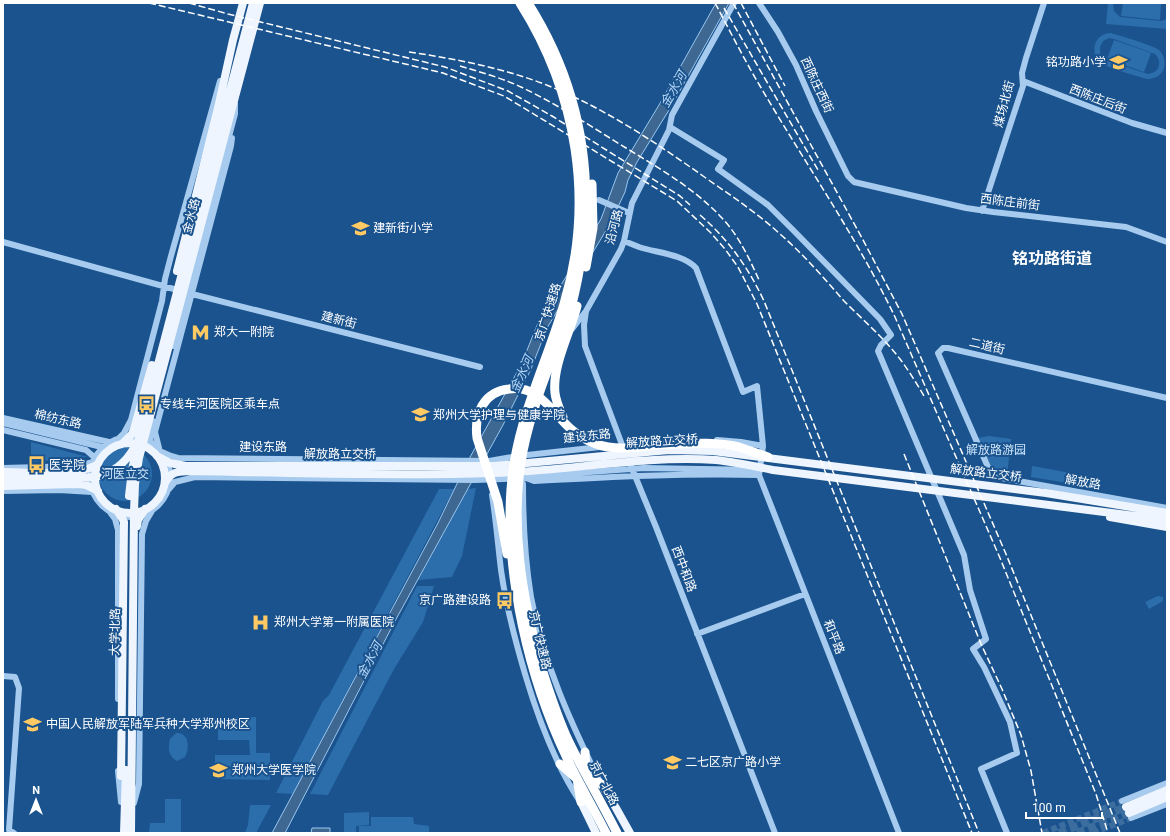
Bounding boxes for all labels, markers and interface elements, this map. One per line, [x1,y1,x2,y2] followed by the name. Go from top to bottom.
[1109,52,1129,72] school or university icon: 铭功路小学
[798,55,836,115] street label: 西陈庄西街
[1046,55,1106,69] place label: 铭功路小学
[657,66,691,110] water label: 金水河
[991,79,1017,129] street label: 煤场北街
[1067,82,1129,116] street label: 西陈庄后街
[979,191,1041,213] street label: 西陈庄前街
[180,197,202,235] street label: 金水路
[603,208,625,246] street label: 沿河路
[350,218,370,238] school or university icon: 建新街小学
[373,221,433,235] place label: 建新街小学
[1012,249,1092,268] district label: 铭功路街道
[532,281,564,343] street label: 京广快速路
[320,309,358,331] street label: 建新街
[191,322,211,342] metro station icon: 郑大一附院
[214,325,274,339] place label: 郑大一附院
[968,335,1006,357] street label: 二道街
[507,351,537,395] water label: 金水河
[137,394,157,414] bus stop icon: 专线车河医院区乘车点
[160,397,280,411] place label: 专线车河医院区乘车点
[410,405,430,425] school or university icon: 郑州大学护理与健康学院
[33,407,83,431] street label: 棉纺东路
[433,408,565,422] place label: 郑州大学护理与健康学院
[562,427,612,445] street label: 建设东路
[626,432,698,450] street label: 解放路立交桥
[239,440,287,454] street label: 建设东路
[966,443,1026,457] park label: 解放路游园
[304,447,376,461] street label: 解放路立交桥
[26,455,46,475] bus stop icon: 医学院
[49,458,85,472] place label: 医学院
[949,462,1023,484] street label: 解放路立交桥
[101,467,149,481] park label: 河医立交
[1064,472,1102,492] street label: 解放路
[669,544,699,594] street label: 西中和路
[494,590,514,610] bus stop icon: 京广路建设路
[419,593,491,607] place label: 京广路建设路
[108,608,122,656] street label: 大学北路
[526,609,554,671] street label: 京广快速路
[251,612,271,632] hospital icon: 郑州大学第一附属医院
[274,615,394,629] place label: 郑州大学第一附属医院
[821,618,847,656] street label: 和平路
[354,637,387,681] water label: 金水河
[23,714,43,734] school or university icon: 中国人民解放军陆军兵种大学郑州校区
[46,717,250,731] place label: 中国人民解放军陆军兵种大学郑州校区
[662,752,682,772] school or university icon: 二七区京广路小学
[685,755,781,769] place label: 二七区京广路小学
[587,759,621,807] street label: 京广北路
[209,760,229,780] school or university icon: 郑州大学医学院
[232,763,316,777] place label: 郑州大学医学院
[16,780,56,820] north arrow
[32,784,40,797] text: N
[1026,794,1102,820] scale bar
[1032,801,1066,815] text: 100 m

